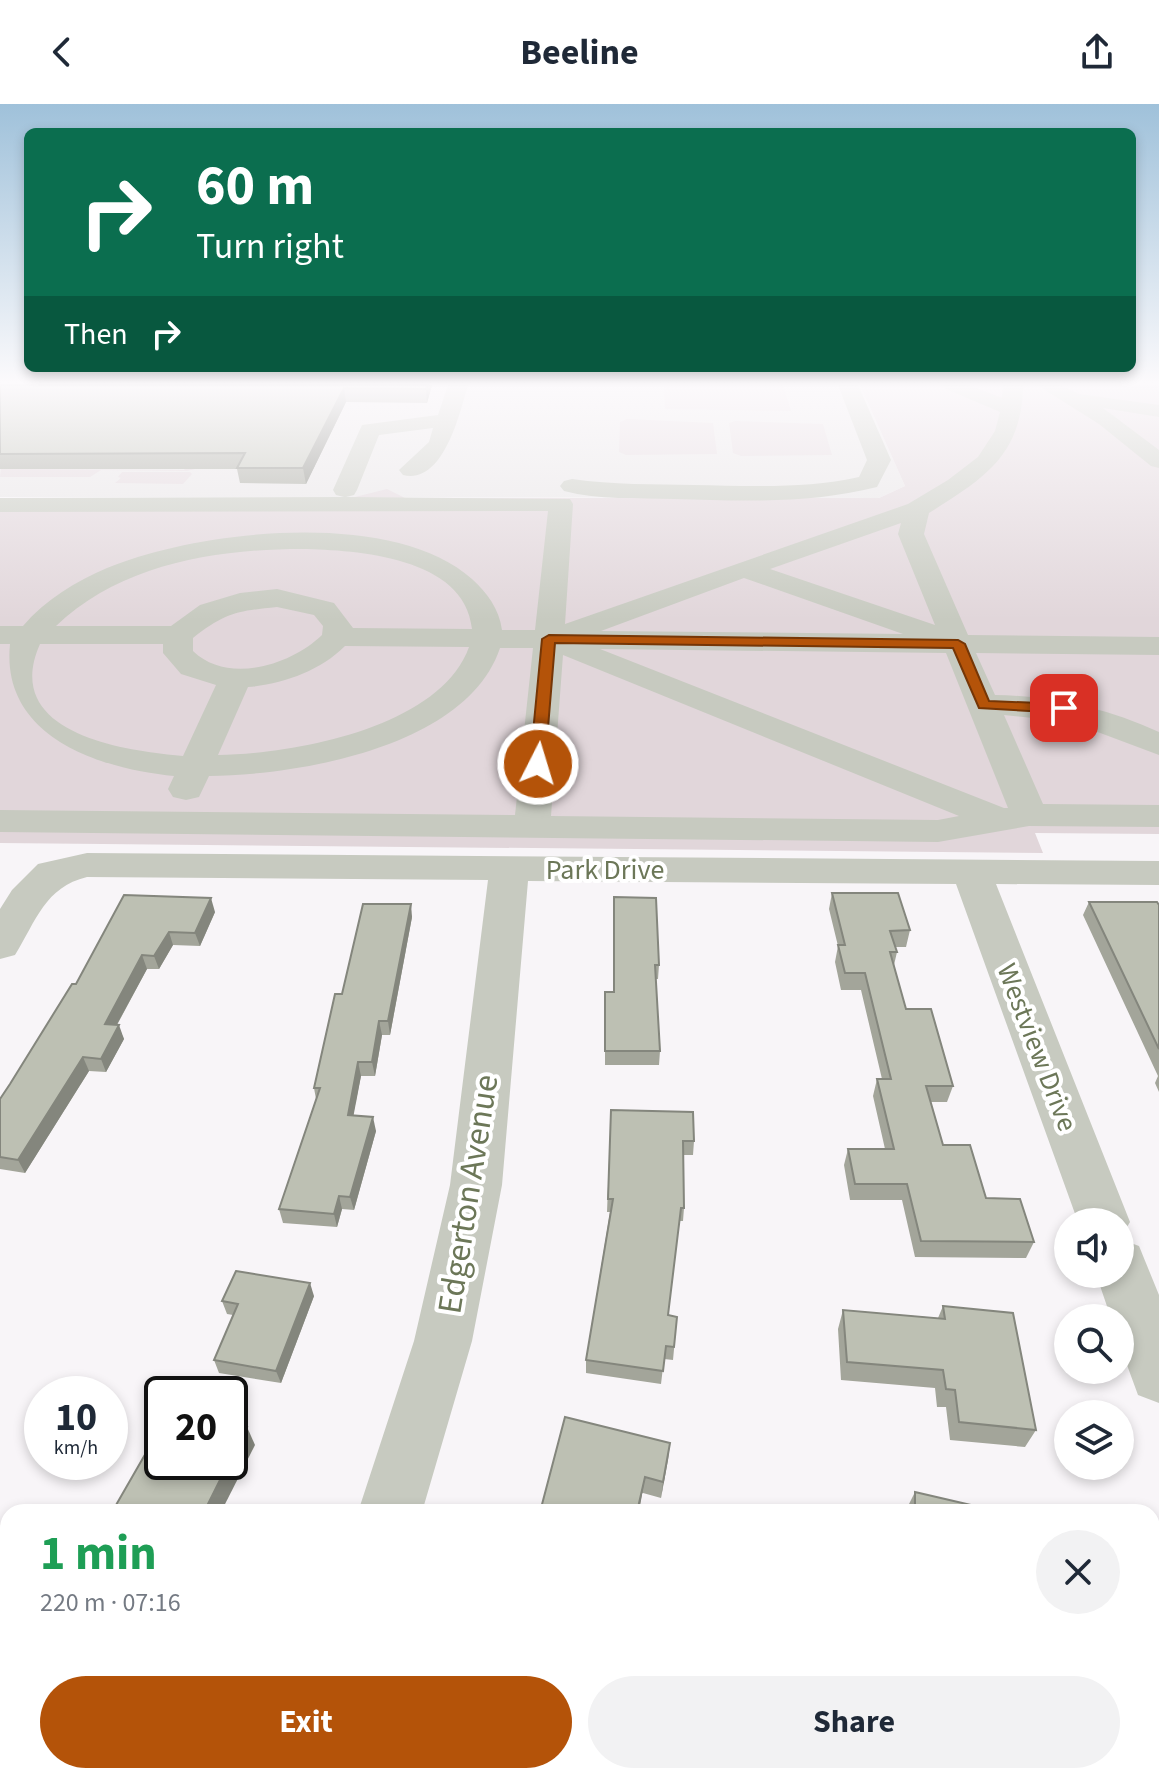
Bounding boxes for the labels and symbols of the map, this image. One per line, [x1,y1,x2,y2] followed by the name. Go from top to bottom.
[1030,674,1098,742] pin
[496,722,580,806] position arrow
[546,850,664,890] street label: Park Drive
[987,958,1087,1137] street label: Westview Drive
[425,1071,512,1317] street label: Edgerton Avenue
[144,1376,248,1480] speed limit sign: 20

